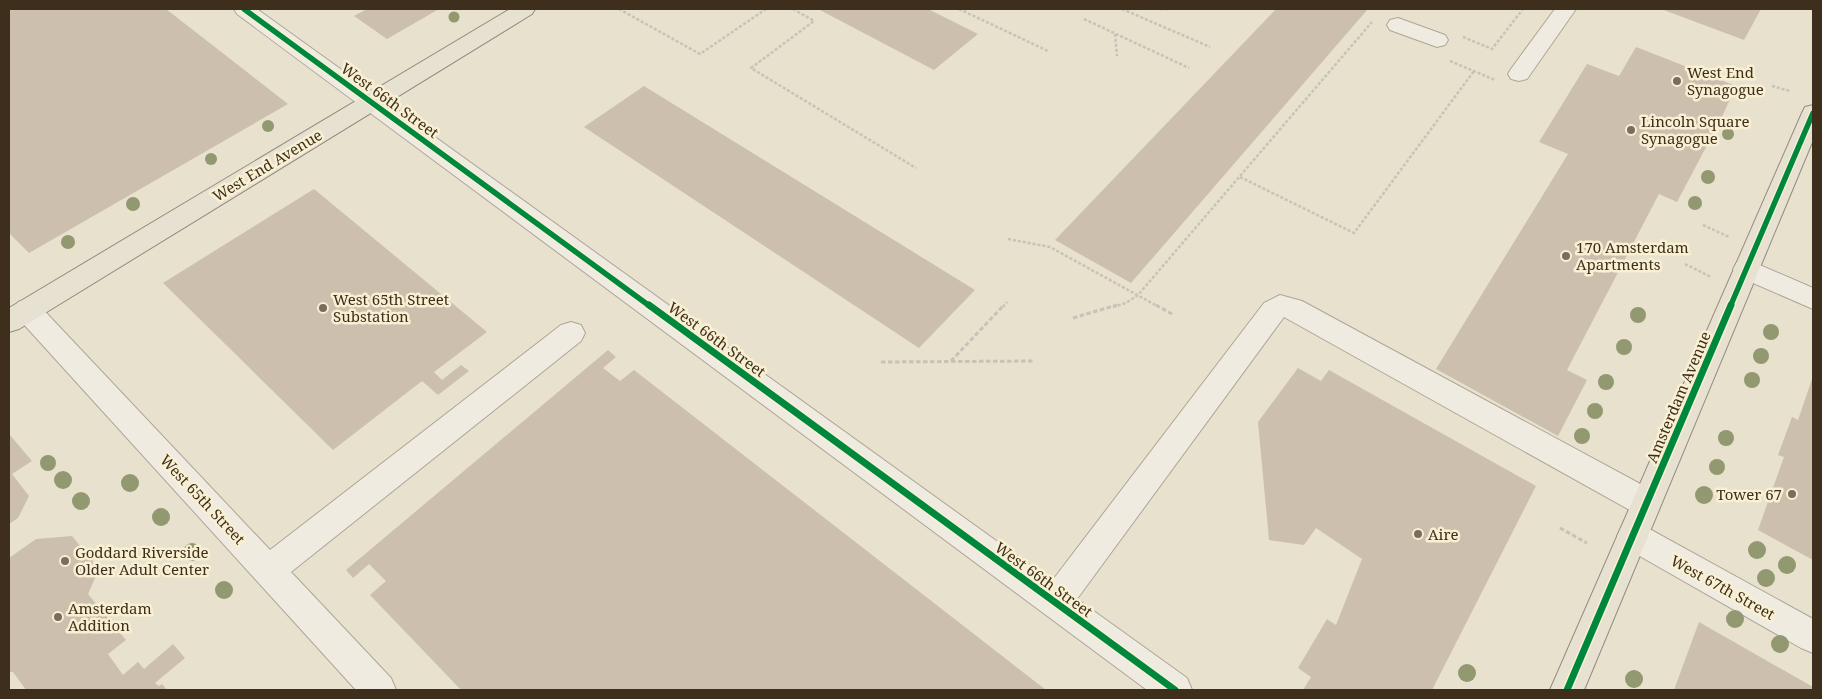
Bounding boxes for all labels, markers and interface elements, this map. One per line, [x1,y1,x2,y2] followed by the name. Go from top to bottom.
[337,58,443,142] street label: West 66th Street
[1687,62,1764,99] place label: West End Synagogue
[1671,75,1683,87] marker: West End Synagogue
[1641,111,1750,148] place label: Lincoln Square Synagogue
[208,124,326,206] street label: West End Avenue
[1625,124,1637,136] marker: Lincoln Square Synagogue
[1576,237,1689,274] place label: 170 Amsterdam Apartments
[1560,250,1572,262] marker: 170 Amsterdam Apartments
[333,289,449,326] place label: West 65th Street Substation
[664,297,770,381] street label: West 66th Street
[317,302,329,314] marker: West 65th Street Substation
[1641,328,1715,466] street label: Amsterdam Avenue
[156,450,250,548] street label: West 65th Street
[1716,484,1782,504] place label: Tower 67
[1786,488,1798,500] marker: Tower 67
[1428,524,1458,544] place label: Aire
[1412,528,1424,540] marker: Aire
[991,537,1097,621] street label: West 66th Street
[75,542,209,579] place label: Goddard Riverside Older Adult Center
[1667,550,1779,624] street label: West 67th Street
[59,555,71,567] marker: Goddard Riverside Older Adult Center
[68,598,152,635] place label: Amsterdam Addition
[52,611,64,623] marker: Amsterdam Addition

